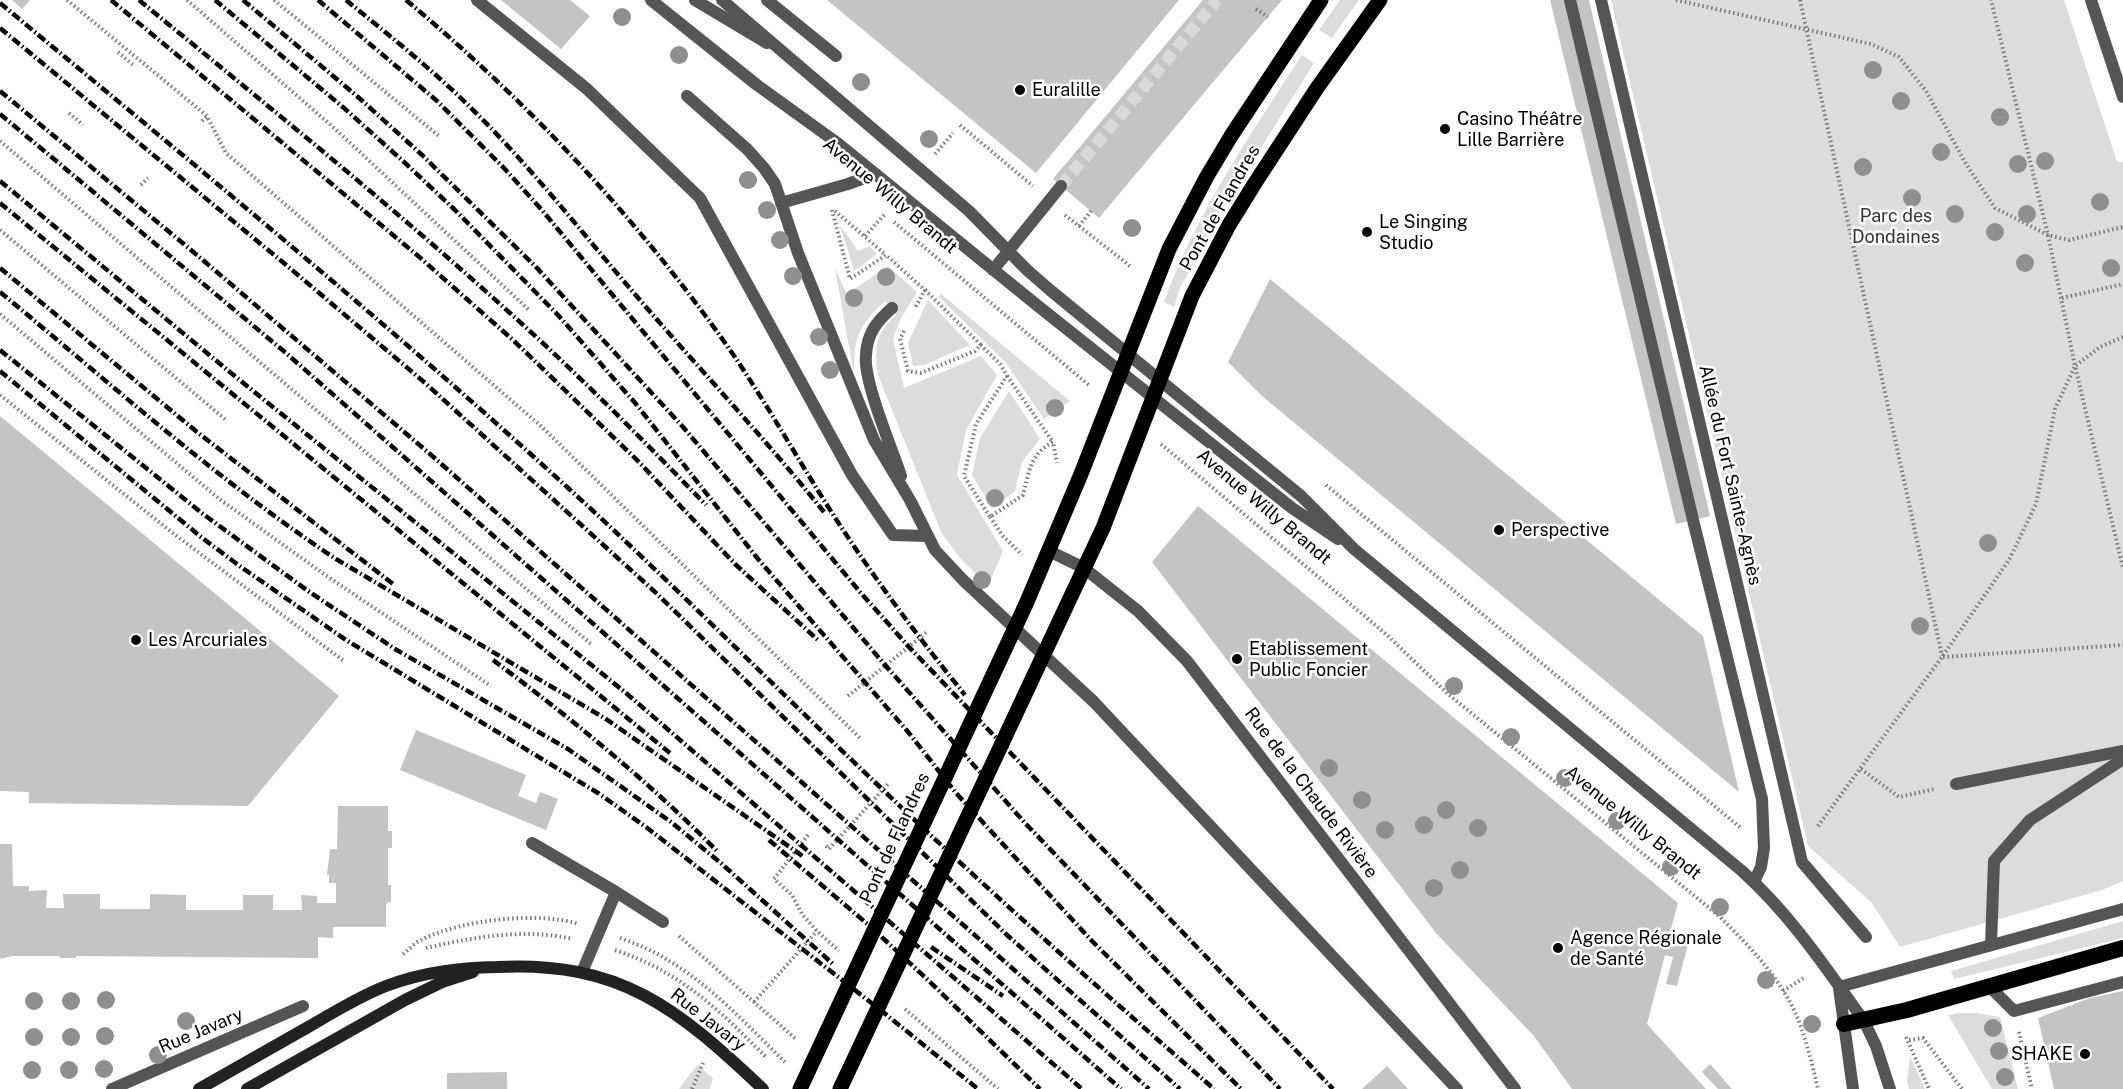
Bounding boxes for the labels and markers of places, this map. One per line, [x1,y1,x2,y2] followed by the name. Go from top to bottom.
[1032,79,1101,101] place label: Euralille
[1013,83,1027,97] marker: Euralille
[1457,108,1583,150] place label: Casino Théâtre Lille Barrière
[1438,122,1452,136] marker: Casino Théâtre Lille Barrière
[1379,211,1468,254] place label: Le Singing Studio
[1360,225,1374,239] marker: Le Singing Studio
[1511,519,1609,541] place label: Perspective
[1492,523,1506,537] marker: Perspective
[148,629,267,651] place label: Les Arcuriales
[129,633,143,647] marker: Les Arcuriales
[1249,638,1368,680] place label: Etablissement Public Foncier
[1230,652,1244,666] marker: Etablissement Public Foncier
[1570,927,1722,970] place label: Agence Régionale de Santé
[1551,941,1565,955] marker: Agence Régionale de Santé
[2011,1043,2073,1065] place label: SHAKE
[2078,1047,2092,1061] marker: SHAKE

